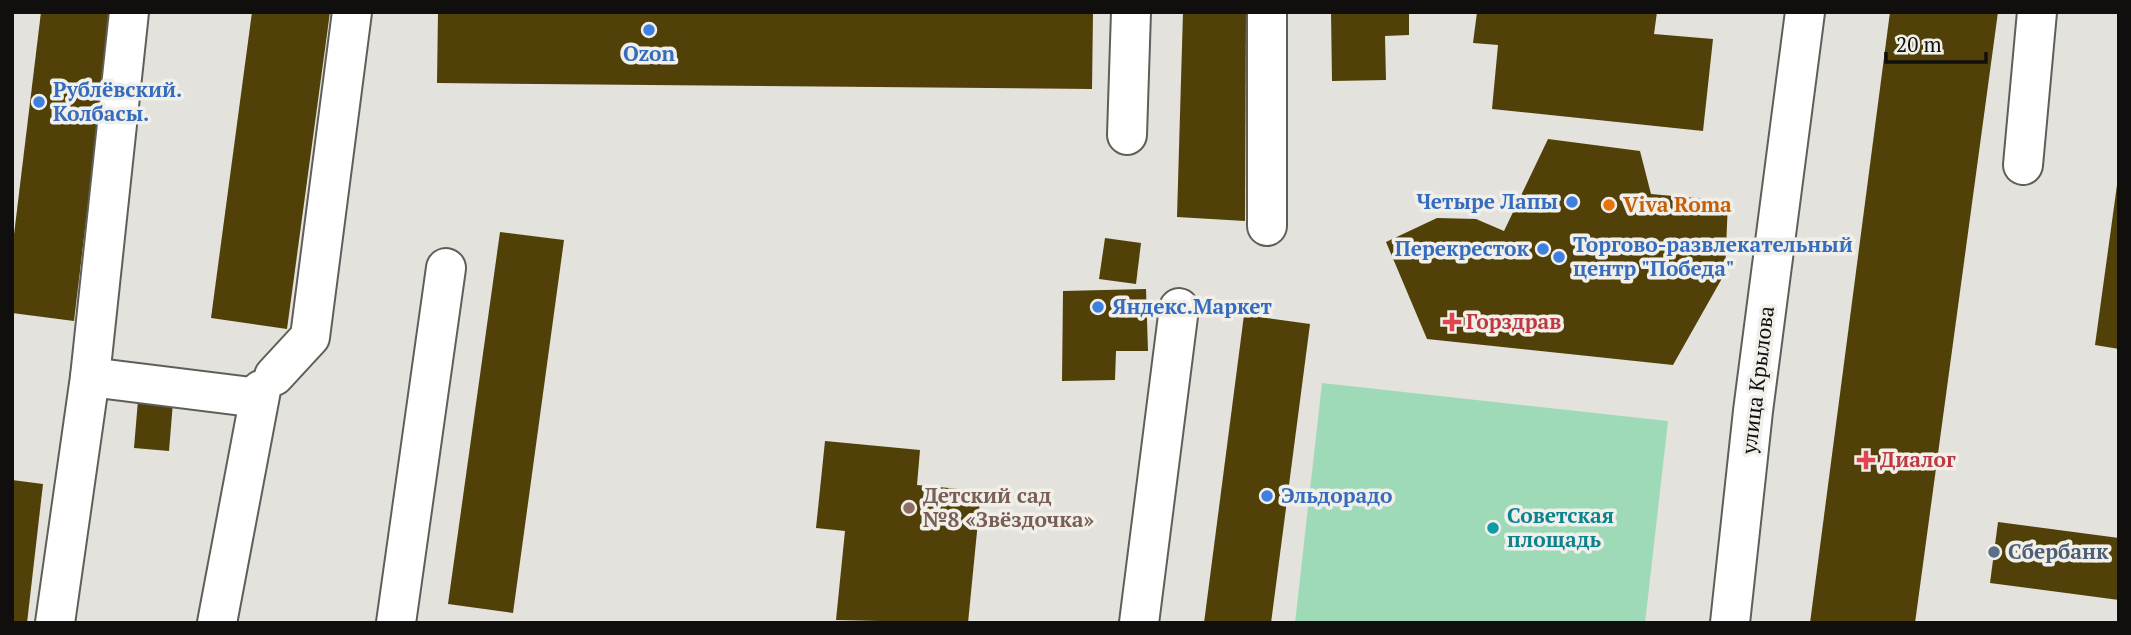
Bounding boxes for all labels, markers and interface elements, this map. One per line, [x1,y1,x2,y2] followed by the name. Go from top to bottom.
[1886,21,1986,65] scale bar
[641,22,657,38] marker: Ozon
[1896,30,1942,58] text: 20 m
[623,39,675,67] place label: Ozon
[53,75,182,127] place label: Рублёвский. Колбасы.
[31,94,47,110] marker: Рублёвский. Колбасы.
[1416,187,1558,215] place label: Четыре Лапы
[1623,190,1732,218] place label: Viva Roma
[1564,194,1580,210] marker: Четыре Лапы
[1601,197,1617,213] marker: Viva Roma
[1573,230,1853,282] place label: Торгово-развлекательный центр "Победа"
[1395,234,1530,262] place label: Перекресток
[1535,241,1551,257] marker: Перекресток
[1551,249,1567,265] marker: Торгово-развлекательный центр "Победа"
[1112,292,1272,320] place label: Яндекс.Маркет
[1090,299,1106,315] marker: Яндекс.Маркет
[1734,304,1780,456] street label: улица Крылова
[1466,307,1561,335] place label: Горздрав
[1444,314,1460,330] marker: Горздрав
[1880,445,1956,473] place label: Диалог
[1858,452,1874,468] marker: Диалог
[923,481,1094,533] place label: Детский сад №8 «Звёздочка»
[1281,481,1392,509] place label: Эльдорадо
[1259,488,1275,504] marker: Эльдорадо
[901,500,917,516] marker: Детский сад №8 «Звёздочка»
[1507,501,1614,553] place label: Советская площадь
[1485,520,1501,536] marker: Советская площадь
[2008,537,2109,565] place label: Сбербанк
[1986,544,2002,560] marker: Сбербанк

